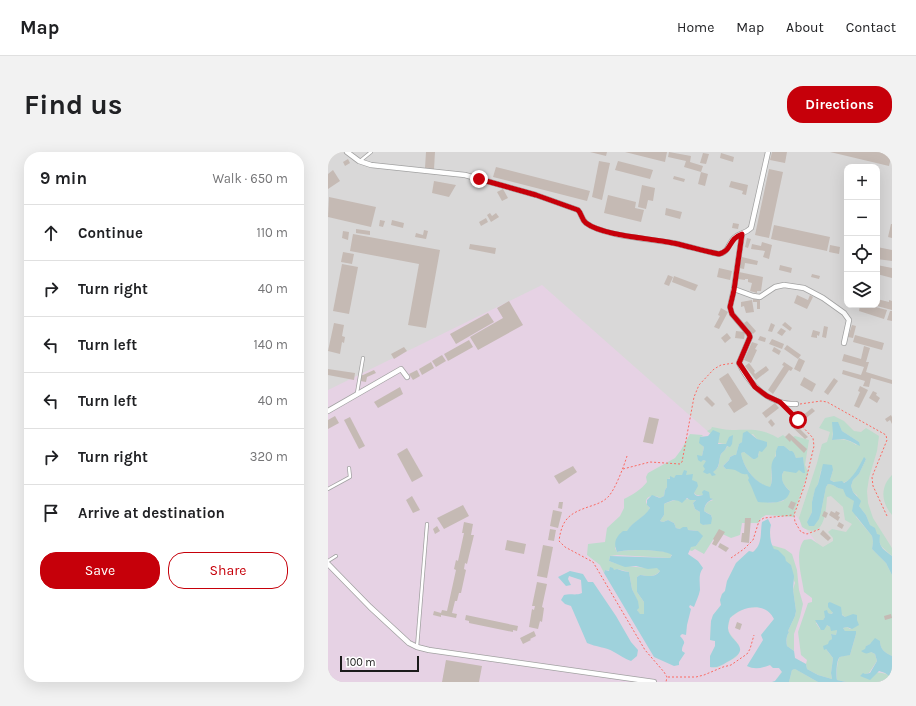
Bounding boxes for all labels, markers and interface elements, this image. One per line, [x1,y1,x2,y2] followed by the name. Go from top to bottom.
[20,17,59,39] text: Map
[677,19,714,36] text: Home
[736,19,764,36] text: Map
[786,19,824,36] text: About
[846,19,896,36] text: Contact
[787,86,892,123] button: Directions
[24,88,123,121] text: Find us
[844,164,880,308] map controls
[844,164,880,200] button: +
[40,168,87,188] text: 9 min
[470,170,488,188] route end
[212,171,288,186] text: Walk · 650 m
[844,200,880,236] button: −
[40,222,62,244] icon: ahead
[78,224,143,242] text: Continue
[256,225,288,240] text: 110 m
[844,236,880,272] button: locate
[844,272,880,308] button: layers
[40,278,62,300] icon: right
[78,280,148,298] text: Turn right
[258,281,288,296] text: 40 m
[40,334,62,356] icon: left
[78,336,137,354] text: Turn left
[253,337,288,352] text: 140 m
[40,390,62,412] icon: left
[78,392,137,410] text: Turn left
[258,393,288,408] text: 40 m
[789,411,807,429] route start
[40,446,62,468] icon: right
[78,448,148,466] text: Turn right
[250,449,288,464] text: 320 m
[40,502,62,524] icon: arrive
[78,504,225,522] text: Arrive at destination
[40,552,160,589] button: Save
[168,552,288,589] button: Share
[340,654,419,673] scale bar
[346,656,376,669] text: 100 m

